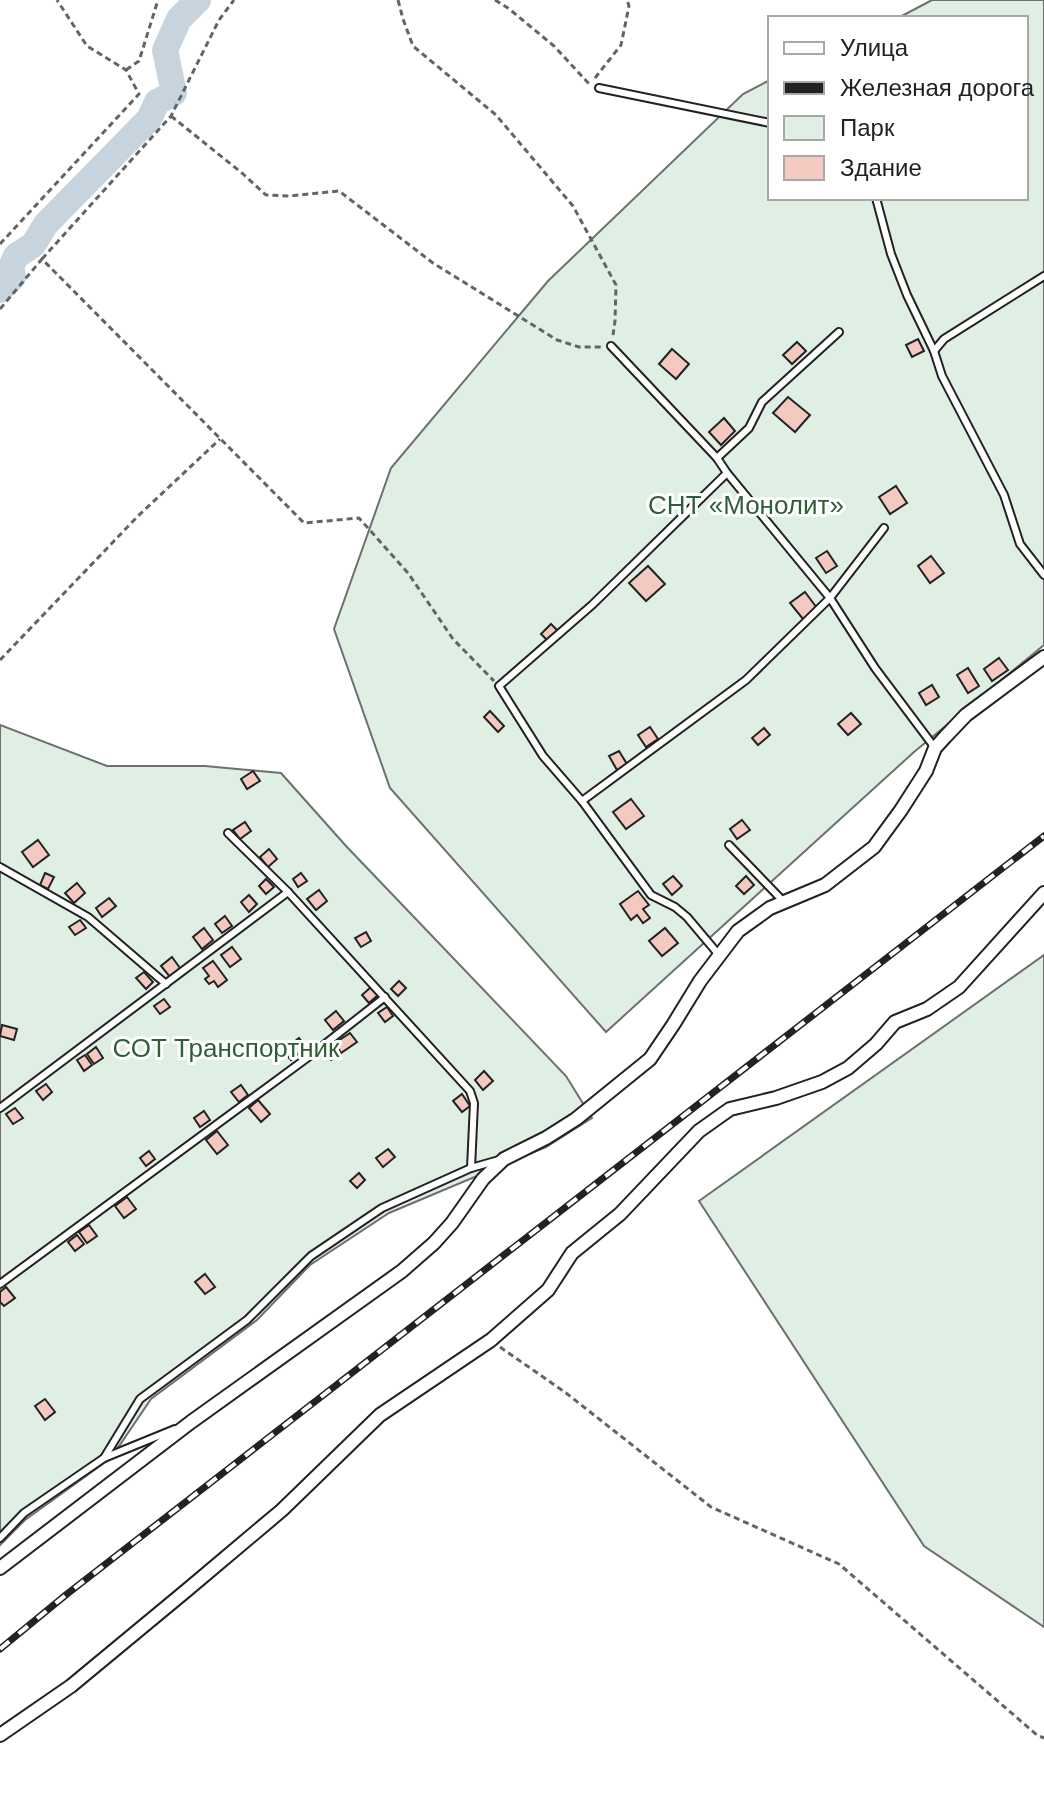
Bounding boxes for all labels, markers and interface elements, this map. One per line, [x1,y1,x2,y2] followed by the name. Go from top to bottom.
[768,16,1028,200] legend
[840,34,909,61] text: Улица
[840,74,1035,101] text: Железная дорога
[840,114,895,141] text: Парк
[840,154,922,181] text: Здание
[648,490,844,520] park label: СНТ «Монолит»
[113,1033,340,1063] park label: СОТ Транспортник

